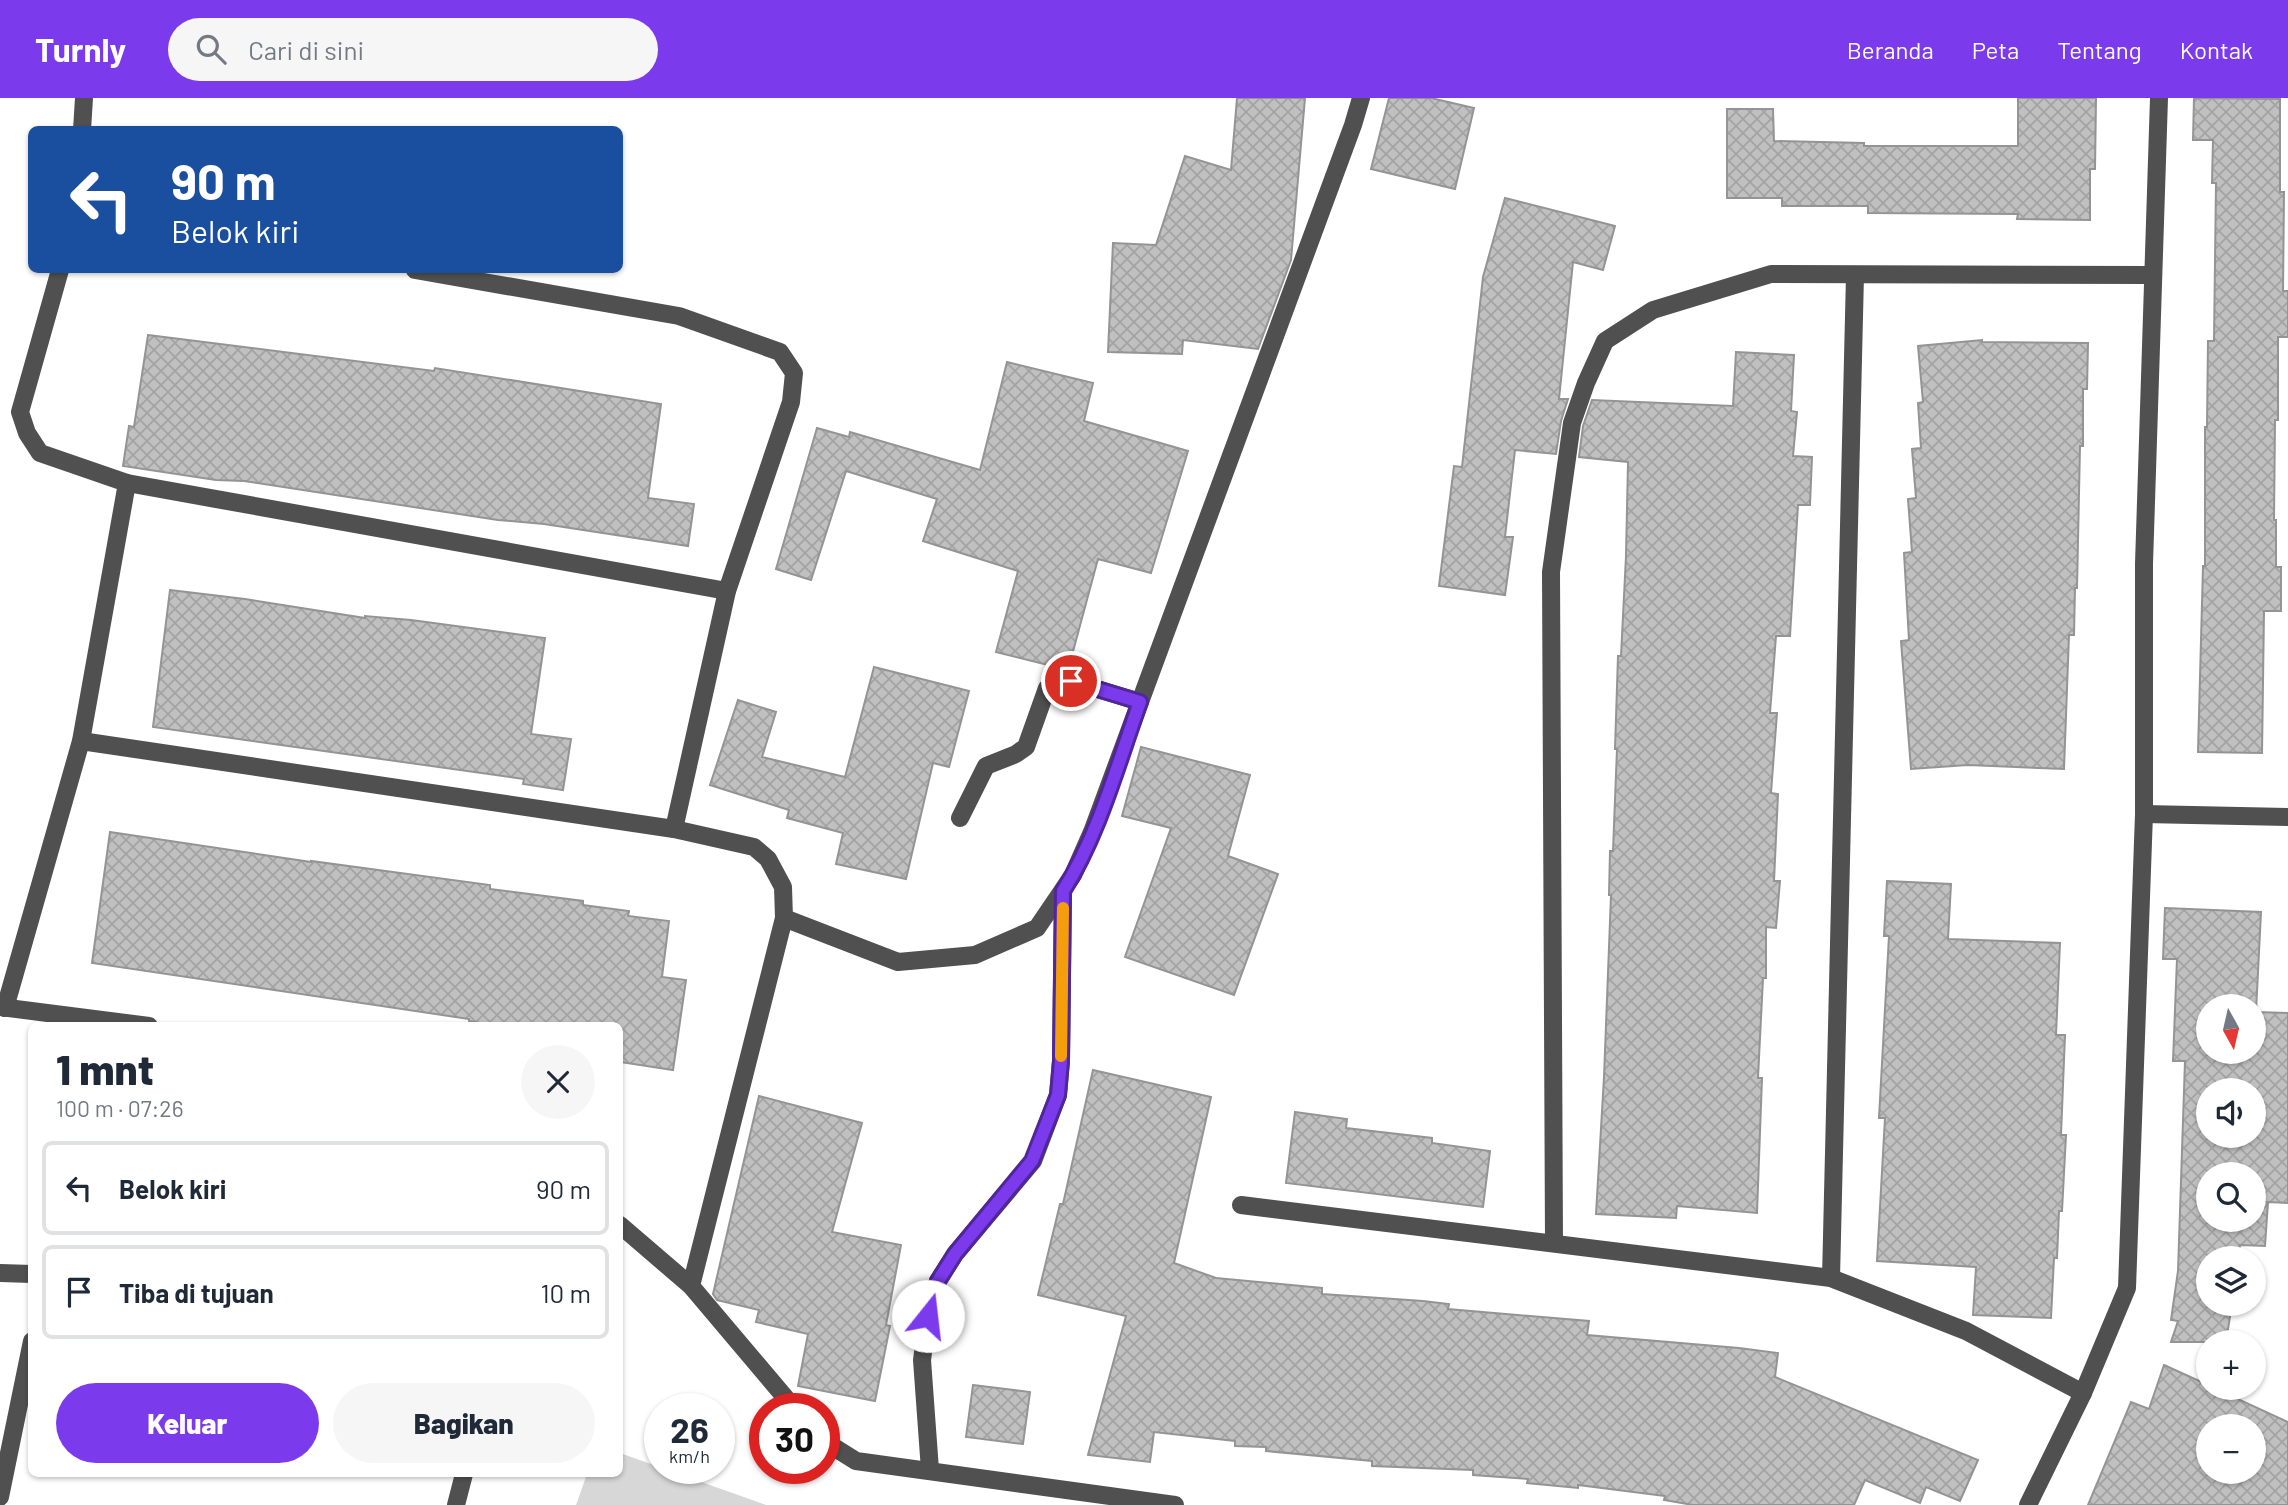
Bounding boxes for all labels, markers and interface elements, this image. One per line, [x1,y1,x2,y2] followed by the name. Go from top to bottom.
[168,18,658,81] search box
[35,29,126,69] text: Turnly
[192,30,230,68] icon: search
[248,34,364,65] text: Cari di sini
[1847,35,1934,64] text: Beranda
[1972,35,2019,64] text: Peta
[2057,35,2142,64] text: Tentang
[2180,35,2253,64] text: Kontak
[171,151,276,210] text: 90 m
[56,154,147,245] icon: left
[171,211,299,249] text: Belok kiri
[1041,651,1101,711] pin
[1052,662,1090,700] icon: arrive
[2196,994,2266,1064] north arrow
[2196,994,2266,1484] map controls
[56,1043,154,1093] text: 1 mnt
[521,1045,595,1119] button: close
[2196,1078,2266,1148] button: sound
[56,1094,184,1122] text: 100 m · 07:26
[2196,1162,2266,1232] button: search
[60,1169,98,1207] icon: left
[119,1173,226,1204] text: Belok kiri
[536,1173,591,1204] text: 90 m
[2196,1246,2266,1316] button: layers
[60,1273,98,1311] icon: arrive
[119,1277,274,1308] text: Tiba di tujuan
[541,1277,591,1308] text: 10 m
[891,1279,965,1353] position arrow
[2196,1330,2266,1400] button: +
[56,1383,319,1463] button: Keluar
[333,1383,595,1463] button: Bagikan
[749,1393,840,1484] speed limit sign: 30
[670,1408,709,1450] text: 26
[2196,1414,2266,1484] button: −
[669,1445,710,1467] text: km/h

